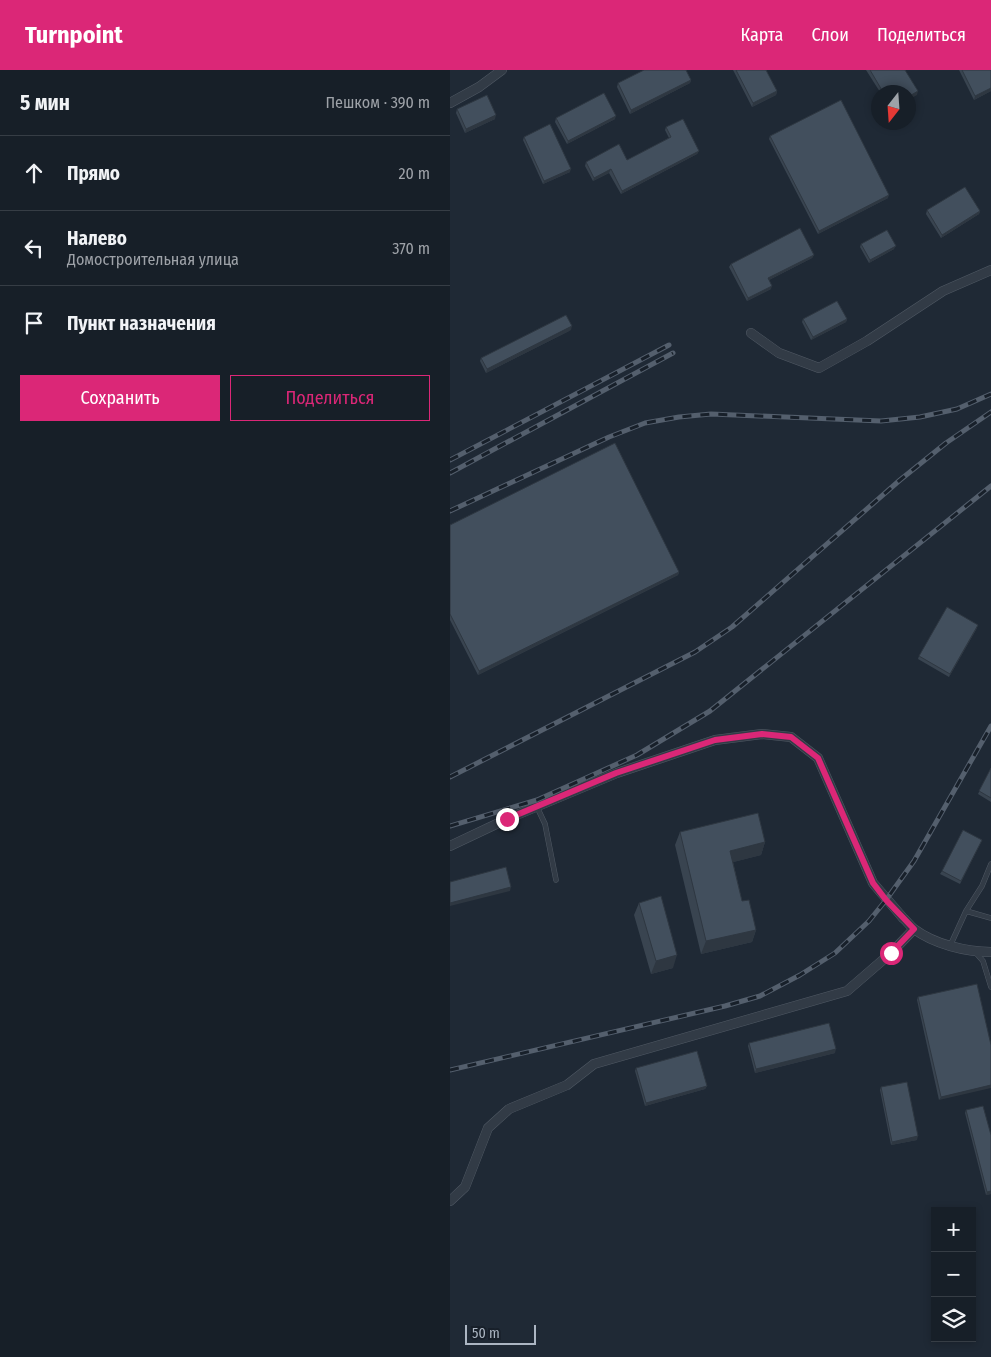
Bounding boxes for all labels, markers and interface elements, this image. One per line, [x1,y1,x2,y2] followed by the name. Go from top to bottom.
[25,21,123,49] text: Turnpoint
[740,24,783,46] text: Карта
[811,24,849,46] text: Слои
[877,24,966,46] text: Поделиться
[871,85,916,130] north arrow
[20,90,70,116] text: 5 мин
[325,93,430,112] text: Пешком · 390 m
[20,159,48,187] icon: ahead
[67,162,120,185] text: Прямо
[399,164,430,183] text: 20 m
[67,227,127,250] text: Налево
[20,234,48,262] icon: left
[392,239,430,258] text: 370 m
[67,250,239,269] text: Домостроительная улица
[20,309,48,337] icon: arrive
[67,312,216,335] text: Пункт назначения
[20,375,220,421] button: Сохранить
[230,375,430,421] button: Поделиться
[496,808,519,831] route end
[880,942,903,965] route start
[931,1207,976,1342] map controls
[931,1207,976,1252] button: +
[931,1252,976,1297] button: −
[931,1297,976,1342] button: layers
[465,1322,536,1345] scale bar
[472,1325,500,1342] text: 50 m

